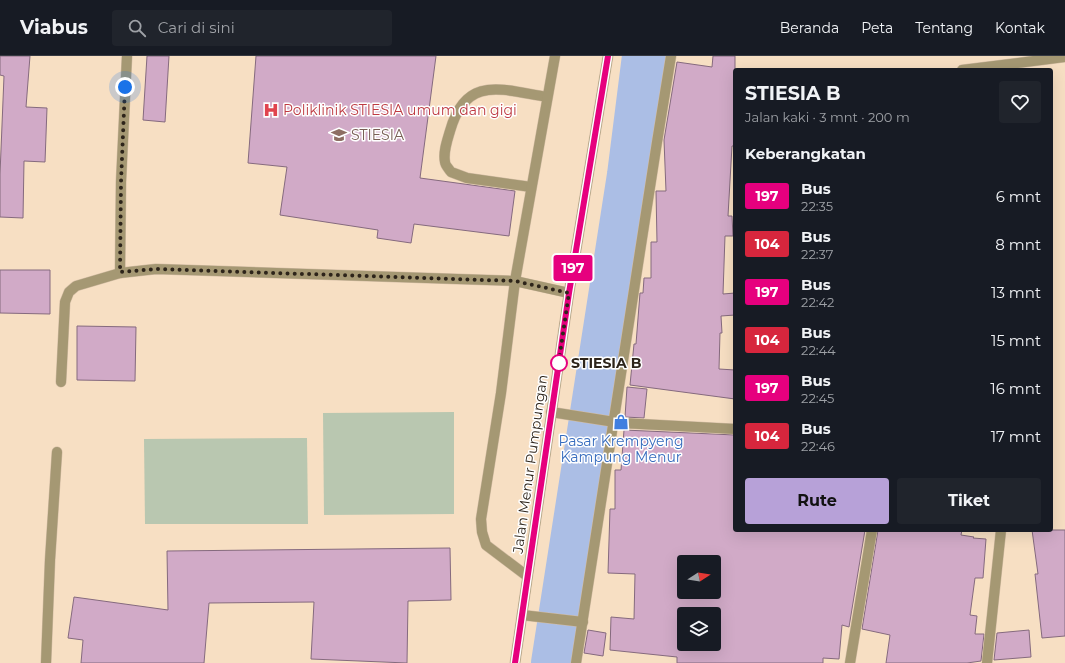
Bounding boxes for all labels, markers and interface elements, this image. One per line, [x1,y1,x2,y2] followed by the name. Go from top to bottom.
[112,10,392,46] search box
[20,16,88,39] text: Viabus
[126,17,148,39] icon: search
[158,18,235,37] text: Cari di sini
[780,19,839,37] text: Beranda
[861,19,893,37] text: Peta
[915,19,973,37] text: Tentang
[995,19,1045,37] text: Kontak
[115,77,135,97] your location
[999,81,1041,123] button: heart
[745,82,840,105] text: STIESIA B
[262,101,280,119] hospital icon: Poliklinik STIESIA umum dan gigi
[283,101,517,119] place label: Poliklinik STIESIA umum dan gigi
[745,109,910,125] text: Jalan kaki · 3 mnt · 200 m
[330,126,348,144] school or university icon: STIESIA
[351,126,405,144] place label: STIESIA
[745,144,866,163] text: Keberangkatan
[801,179,831,198] text: Bus
[755,187,779,205] text: 197
[996,187,1041,206] text: 6 mnt
[801,198,833,214] text: 22:35
[801,227,831,246] text: Bus
[755,235,779,253] text: 104
[995,235,1041,254] text: 8 mnt
[801,246,833,262] text: 22:37
[550,255,596,281] line badge: 197
[561,259,585,277] text: 197
[801,275,831,294] text: Bus
[755,283,779,301] text: 197
[991,283,1041,302] text: 13 mnt
[801,294,834,310] text: 22:42
[801,323,831,342] text: Bus
[755,331,779,349] text: 104
[991,331,1041,350] text: 15 mnt
[801,342,836,358] text: 22:44
[550,354,568,372] marker: STIESIA B
[571,354,642,372] place label: STIESIA B
[801,371,831,390] text: Bus
[508,373,551,556] street label: Jalan Menur Pumpungan
[755,379,779,397] text: 197
[990,379,1041,398] text: 16 mnt
[801,390,834,406] text: 22:45
[612,413,630,431] shop icon: Pasar Krempyeng Kampung Menur
[801,419,831,438] text: Bus
[755,427,779,445] text: 104
[991,427,1041,446] text: 17 mnt
[558,432,684,466] place label: Pasar Krempyeng Kampung Menur
[801,438,835,454] text: 22:46
[745,478,889,524] button: Rute
[897,478,1041,524] button: Tiket
[677,555,721,599] north arrow
[677,555,721,651] map controls
[677,607,721,651] button: layers

